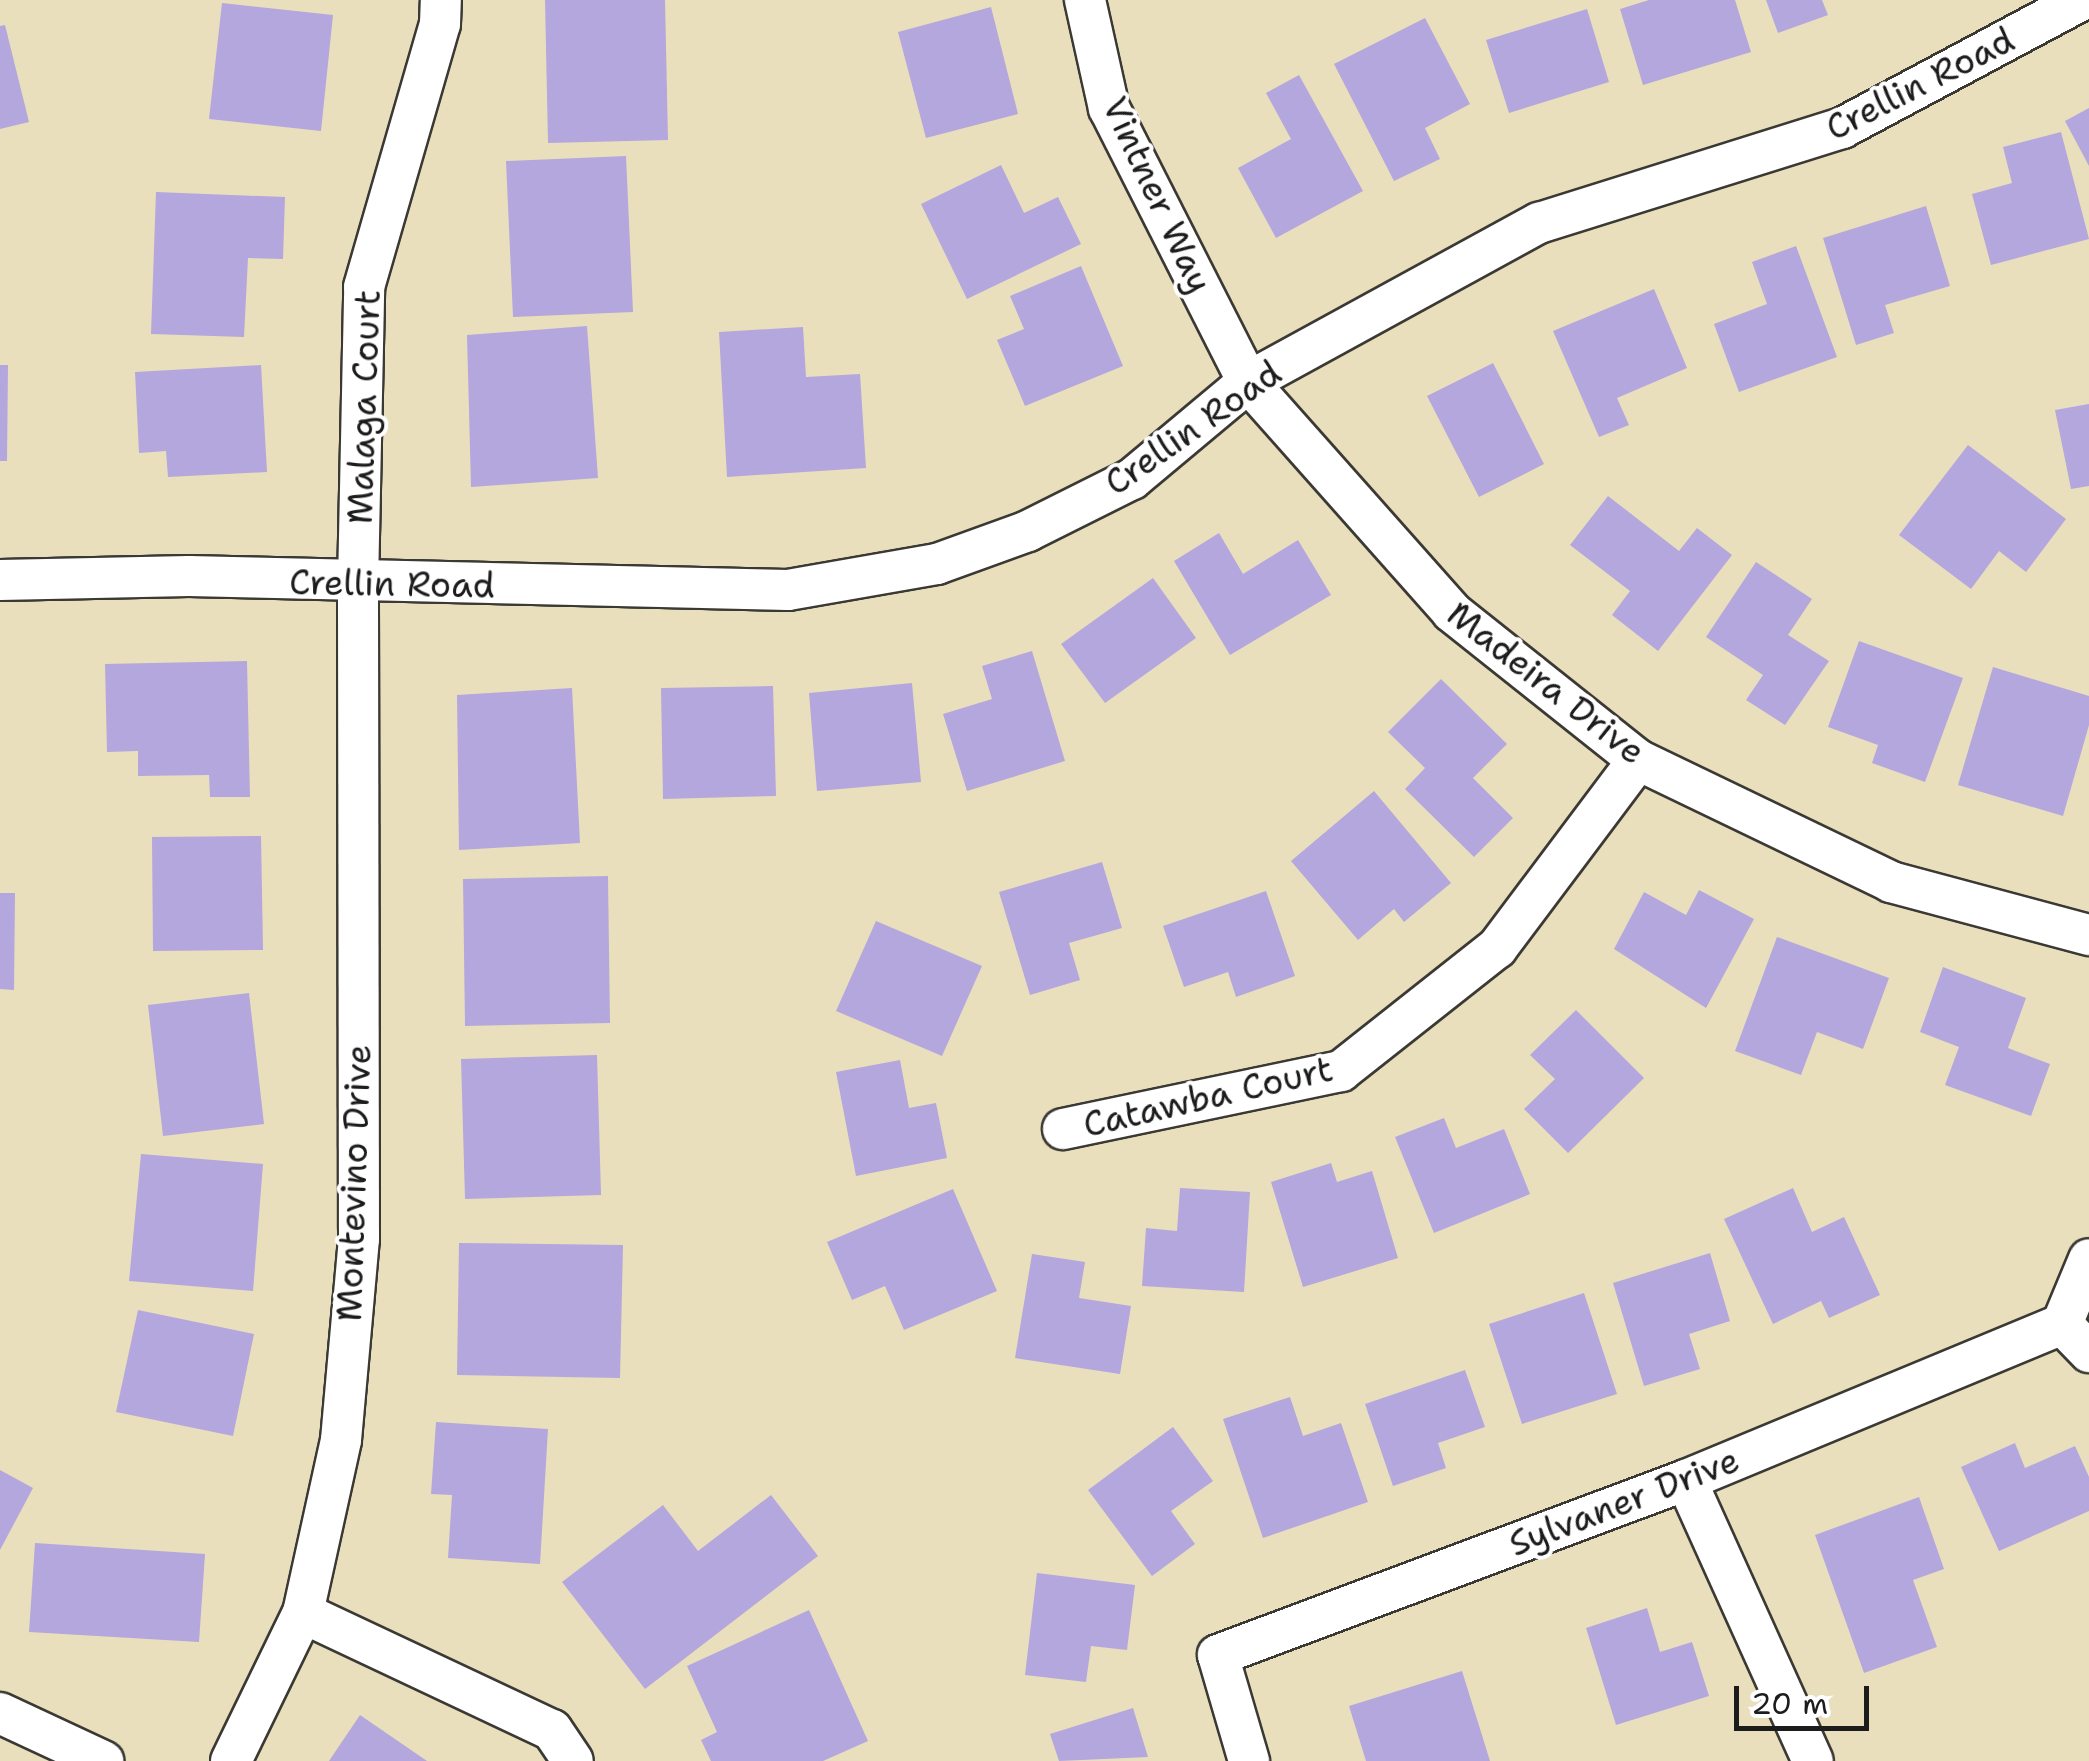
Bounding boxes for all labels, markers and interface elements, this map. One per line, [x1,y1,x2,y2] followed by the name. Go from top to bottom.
[1819,19,2021,149] street label: Crellin Road
[1093,90,1221,300] street label: Vintner Way
[339,289,389,525] street label: Malaga Court
[1097,352,1289,504] street label: Crellin Road
[289,561,495,607] street label: Crellin Road
[1439,593,1653,773] street label: Madeira Drive
[328,1044,380,1322] street label: Montevino Drive
[1079,1048,1337,1146] street label: Catawba Court
[1503,1439,1745,1565] street label: Sylvaner Drive
[1739,1666,1874,1728] scale bar
[1751,1683,1828,1724] text: 20 m

